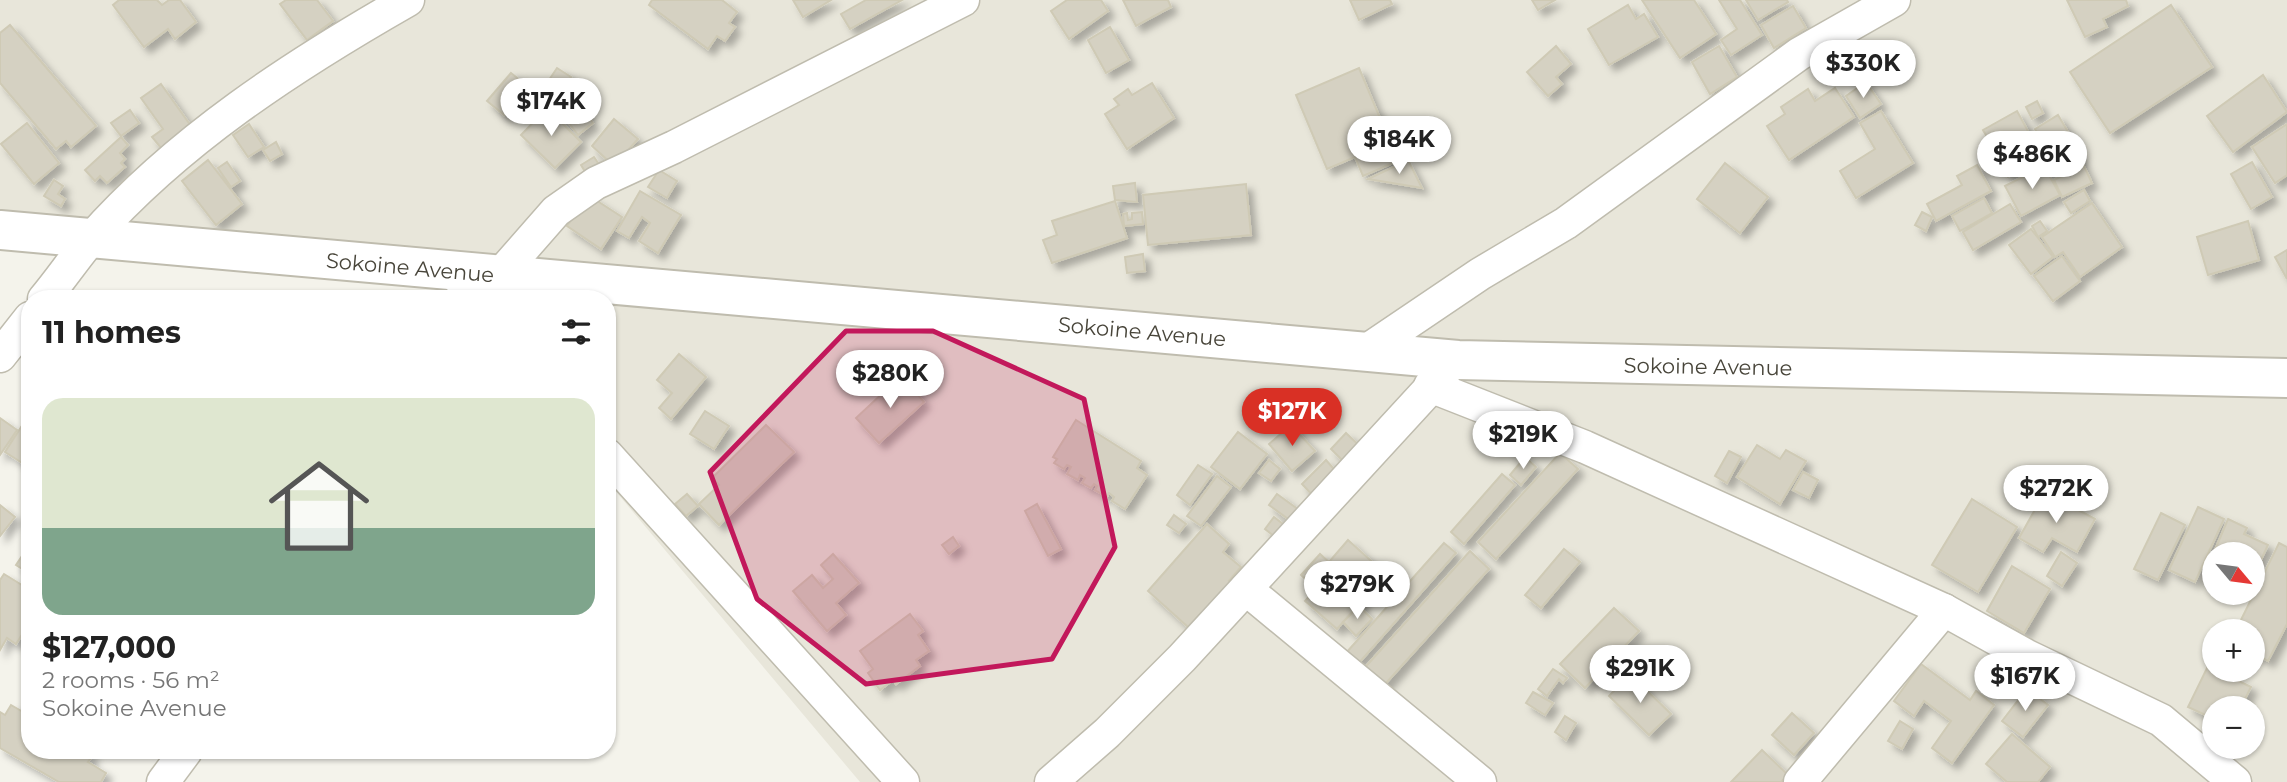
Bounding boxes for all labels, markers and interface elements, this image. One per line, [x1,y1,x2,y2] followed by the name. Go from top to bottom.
[1814,41,1912,100] pin: $330K
[1826,49,1900,77] text: $330K
[502,78,600,138] pin: $174K
[516,87,586,115] text: $174K
[1350,116,1448,176] pin: $184K
[1363,125,1435,153] text: $184K
[1983,132,2081,191] pin: $486K
[1993,140,2071,168] text: $486K
[325,248,495,287] street label: Sokoine Avenue
[1057,312,1227,351] street label: Sokoine Avenue
[557,313,595,351] icon: filters
[42,314,181,351] text: 11 homes
[841,350,939,410] pin: $280K
[1623,353,1793,380] street label: Sokoine Avenue
[852,359,928,387] text: $280K
[1243,388,1341,448] pin: $127K
[1258,397,1326,425] text: $127K
[1474,412,1572,471] pin: $219K
[1489,420,1557,448] text: $219K
[256,443,382,569] icon: home
[2007,466,2105,525] pin: $272K
[2019,474,2093,502] text: $272K
[2202,542,2264,606] north arrow
[2202,542,2265,759] map controls
[1308,562,1406,621] pin: $279K
[1320,570,1394,598] text: $279K
[2202,619,2265,682] button: +
[42,629,176,666] text: $127,000
[1591,646,1689,705] pin: $291K
[1606,654,1674,682] text: $291K
[1976,654,2074,713] pin: $167K
[1990,662,2060,690] text: $167K
[42,666,220,694] text: 2 rooms · 56 m²
[42,694,227,722] text: Sokoine Avenue
[2202,696,2265,759] button: −

